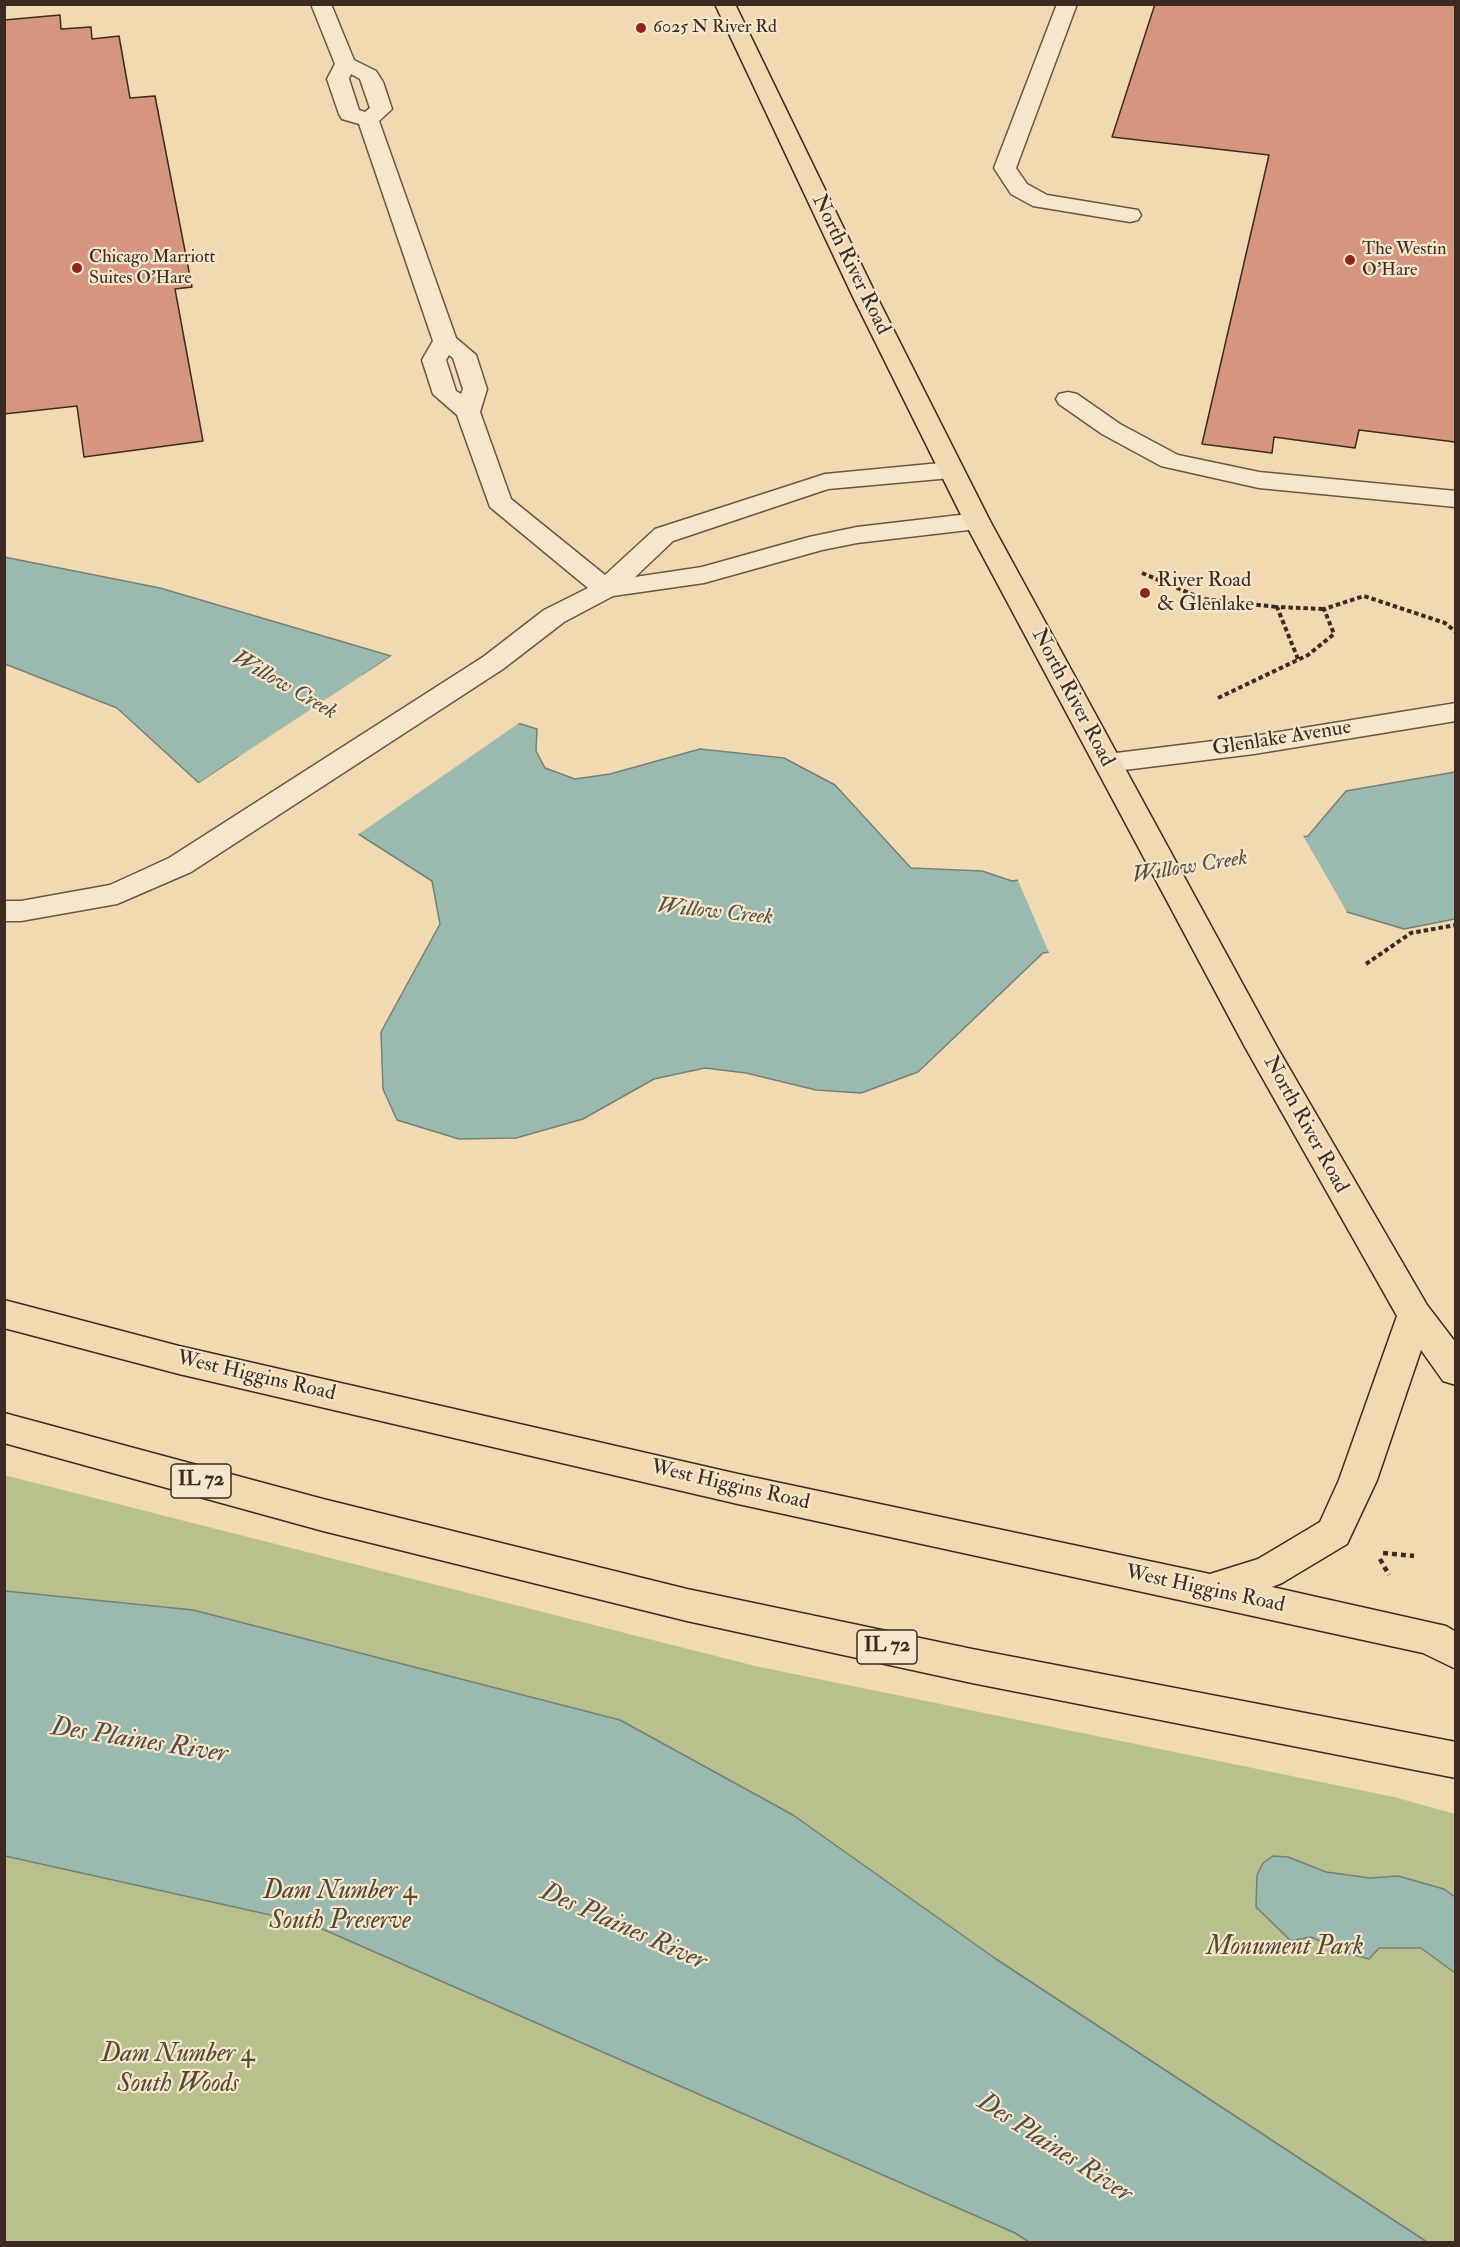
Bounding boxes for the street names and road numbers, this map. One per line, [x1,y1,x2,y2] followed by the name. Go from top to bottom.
[805,191,895,339] street label: North River Road
[1025,625,1119,771] street label: North River Road
[1211,716,1353,762] street label: Glenlake Avenue
[1257,1052,1353,1198] street label: North River Road
[174,1346,338,1408] street label: West Higgins Road
[648,1455,812,1517] street label: West Higgins Road
[171,1464,231,1498] road number: IL 72
[1123,1561,1287,1619] street label: West Higgins Road
[857,1630,917,1664] road number: IL 72

